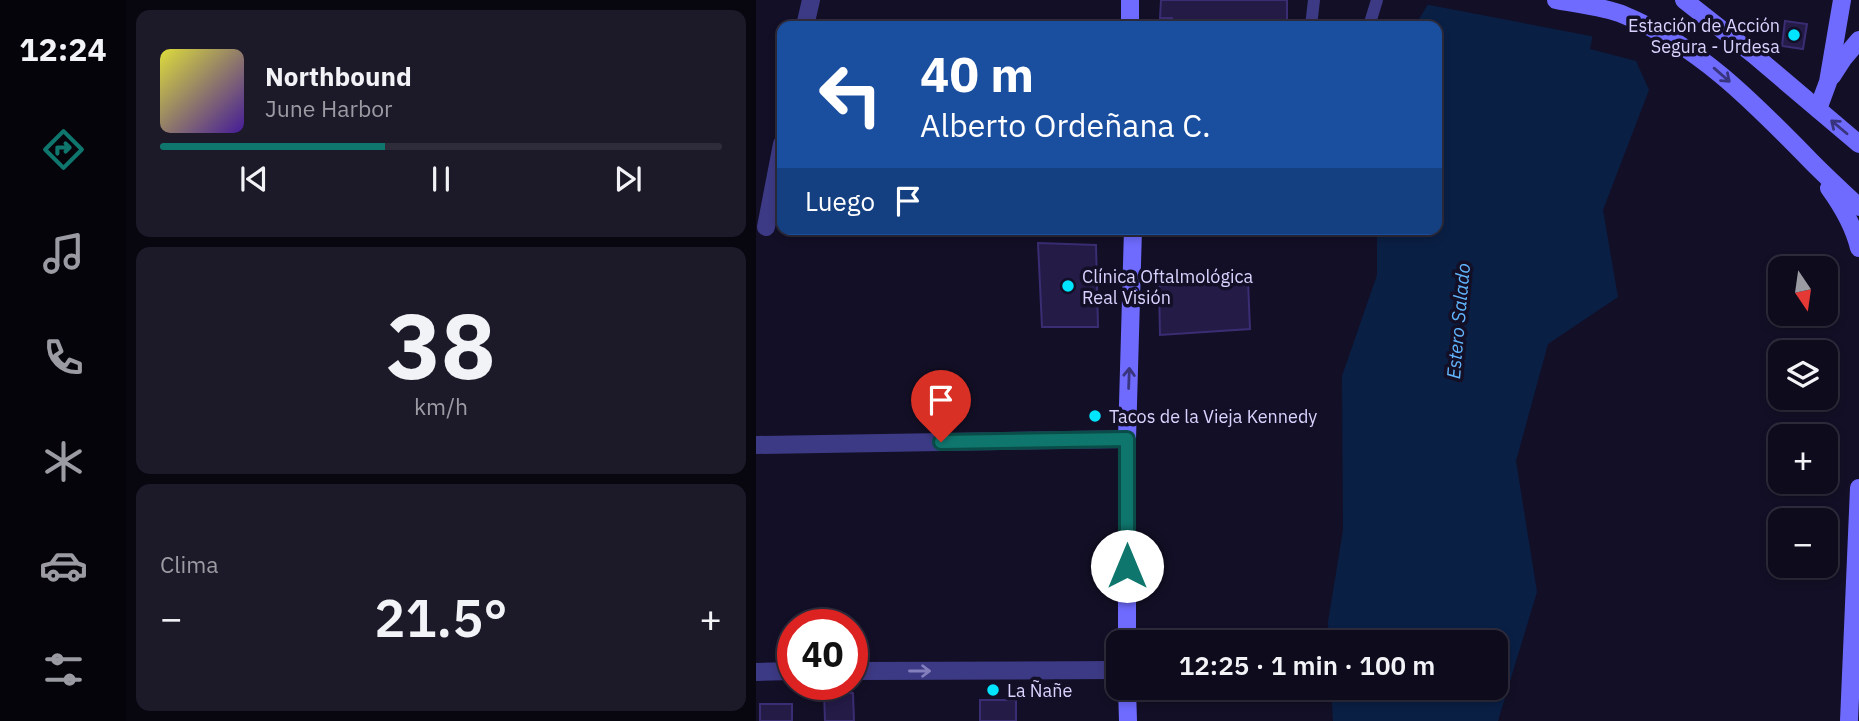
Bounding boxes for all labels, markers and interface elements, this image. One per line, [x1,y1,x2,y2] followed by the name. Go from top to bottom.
[1628,14,1780,58] place label: Estación de Acción Segura - Urdesa
[1786,27,1802,43] marker: Estación de Acción Segura - Urdesa
[19,28,107,70] text: 12:24
[920,42,1034,105] text: 40 m
[805,49,896,140] icon: left
[265,59,412,93] text: Northbound
[1713,67,1731,83] one-way arrow
[265,93,393,123] text: June Harbor
[920,104,1211,146] text: Alberto Ordeñana C.
[1830,119,1848,135] one-way arrow
[39,125,88,174] icon: directions
[235,160,273,198] icon: previous
[422,160,460,198] icon: pause
[609,160,647,198] icon: next
[889,182,927,220] icon: arrive
[805,184,875,218] text: Luego
[39,229,88,278] icon: music
[1768,256,1838,326] north arrow
[1768,256,1838,578] map controls
[1441,262,1475,380] water label: Estero Salado
[1082,265,1253,309] place label: Clínica Oftalmológica Real Visión
[1060,278,1076,294] marker: Clínica Oftalmológica Real Visión
[386,286,496,404] text: 38
[39,333,88,382] icon: phone
[1768,340,1838,410] button: layers
[1122,367,1135,390] one-way arrow
[911,370,971,442] pin
[922,381,960,419] icon: arrive
[414,391,468,421] text: km/h
[1109,405,1317,428] place label: Tacos de la Vieja Kennedy
[1087,408,1103,424] marker: Tacos de la Vieja Kennedy
[1768,424,1838,494] button: +
[39,437,88,486] icon: climate
[1768,508,1838,578] button: −
[1090,529,1164,603] position arrow
[39,541,88,590] icon: car
[160,549,219,579] text: Clima
[374,584,508,651] text: 21.5°
[160,593,183,642] text: −
[699,593,722,642] text: +
[777,609,868,700] speed limit sign: 40
[39,645,88,694] icon: filters
[1179,648,1435,682] text: 12:25 · 1 min · 100 m
[909,664,932,678] one-way arrow
[1007,679,1072,702] place label: La Ñañe
[985,682,1001,698] marker: La Ñañe

